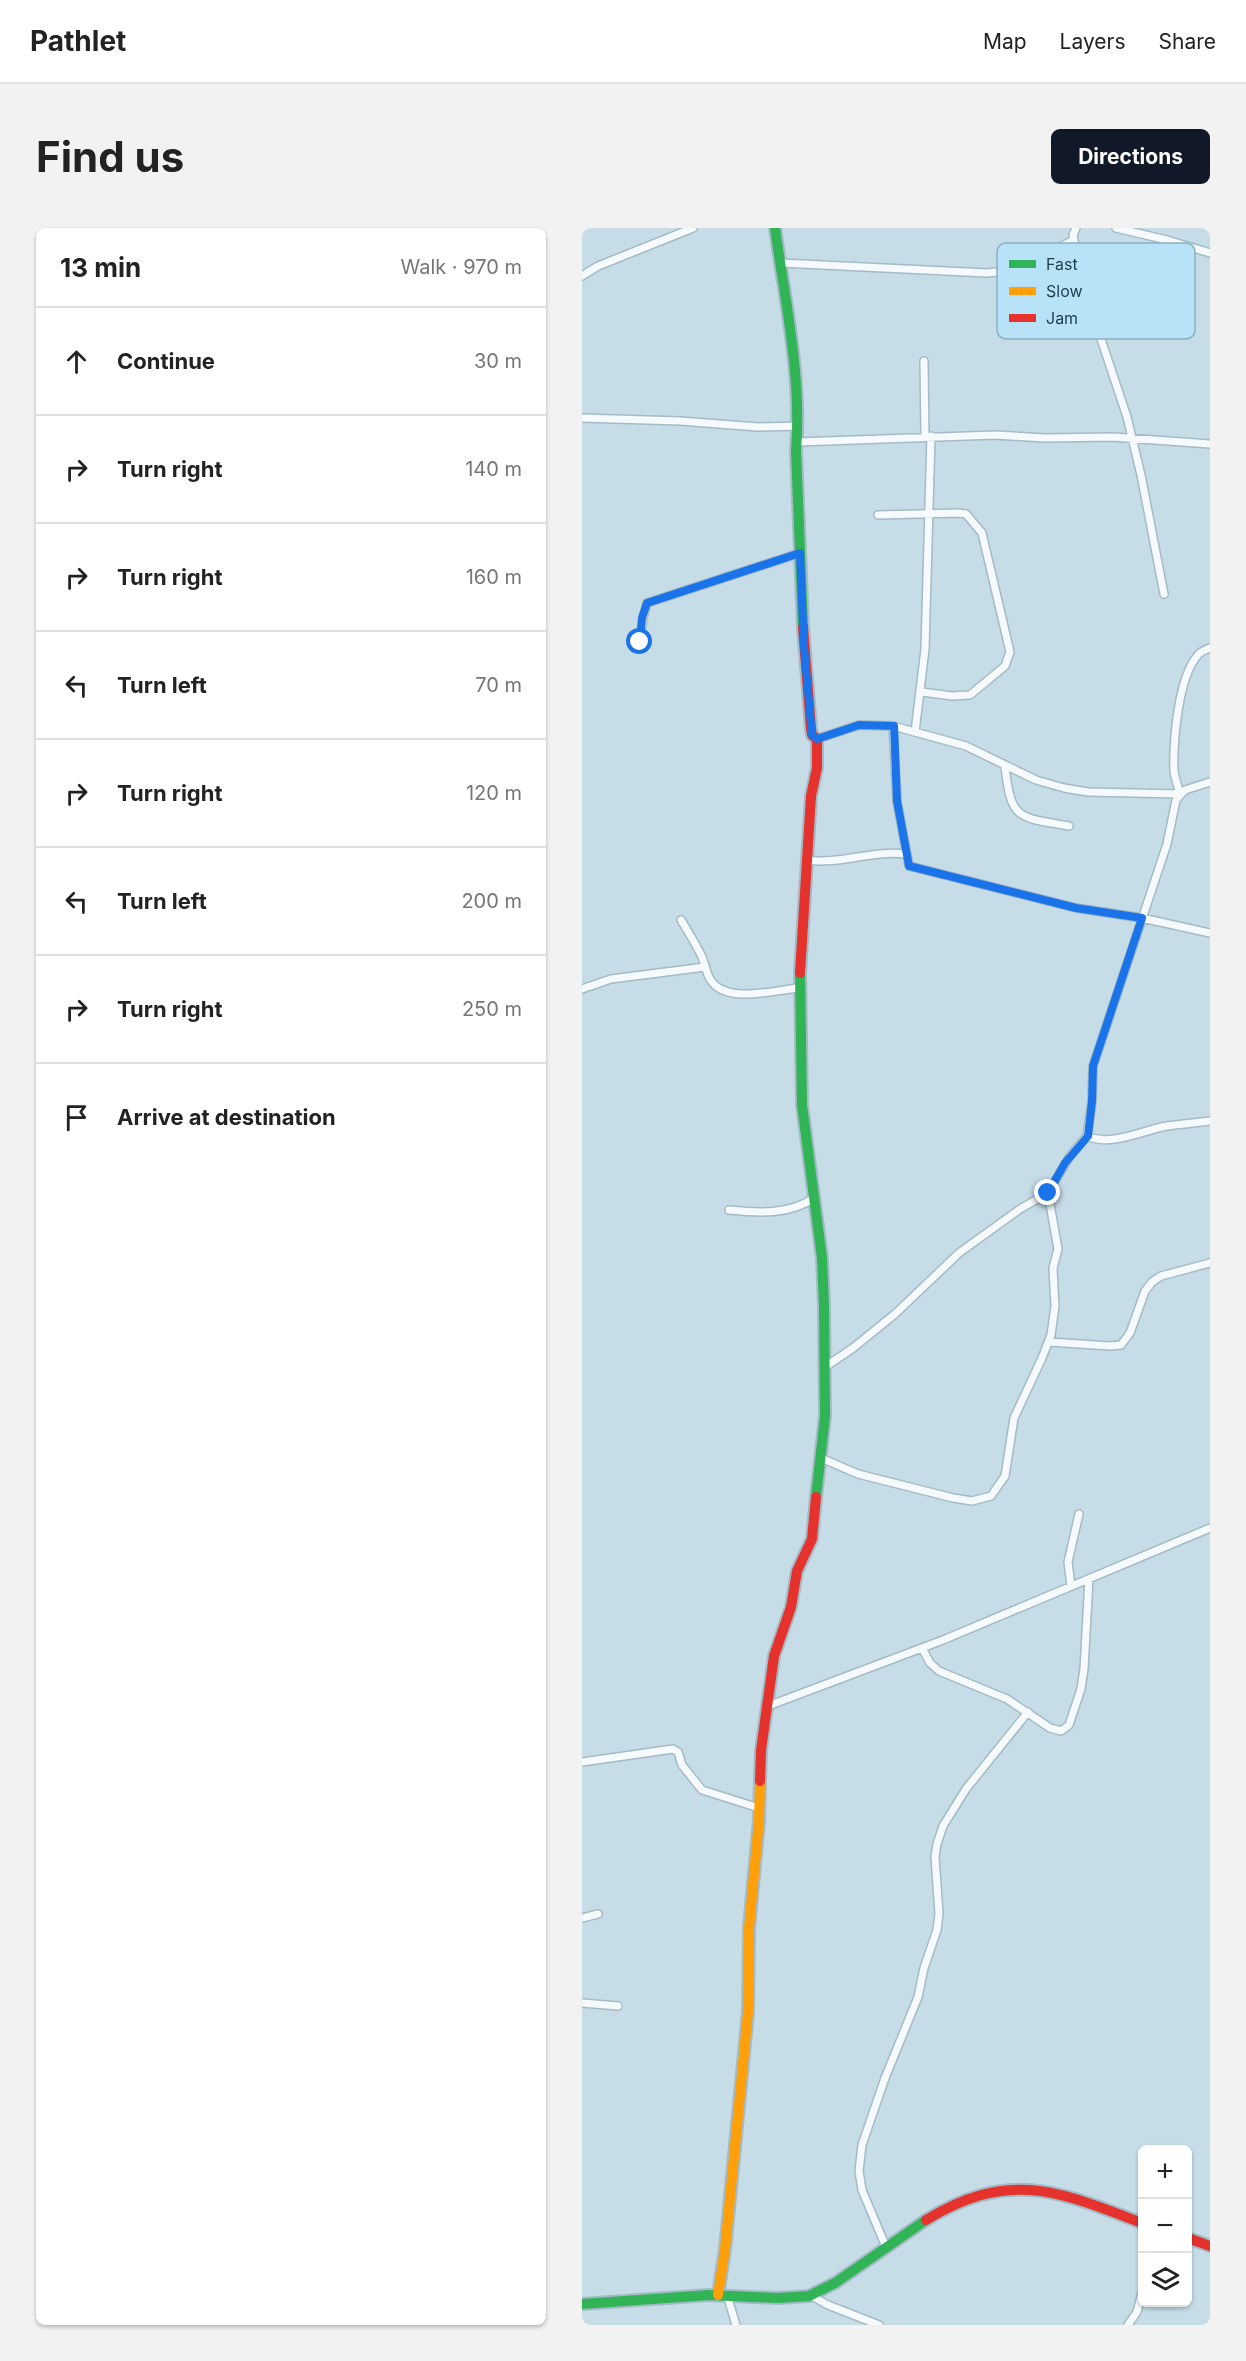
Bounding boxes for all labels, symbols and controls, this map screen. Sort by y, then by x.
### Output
text: Pathlet [30,24,126,58]
text: Map [983,29,1027,54]
text: Layers [1060,29,1126,54]
text: Share [1159,29,1216,54]
button: Directions [1051,129,1210,184]
text: Find us [36,131,184,182]
legend [997,243,1195,339]
text: 13 min [60,252,141,283]
text: Fast [1046,254,1078,274]
text: Walk · 970 m [400,255,522,279]
text: Slow [1046,281,1083,301]
text: Jam [1046,308,1078,328]
icon: ahead [60,345,93,378]
text: Continue [117,348,215,374]
text: 30 m [474,349,522,373]
icon: right [60,453,93,486]
text: Turn right [117,456,223,482]
text: 140 m [465,457,522,481]
icon: right [60,561,93,594]
text: Turn right [117,564,223,590]
text: 160 m [466,565,522,589]
route start [626,628,652,654]
icon: left [60,669,93,702]
text: Turn left [117,672,207,698]
text: 70 m [475,673,522,697]
icon: right [60,777,93,810]
text: Turn right [117,780,223,806]
text: 120 m [466,781,522,805]
icon: left [60,885,93,918]
text: Turn left [117,888,207,914]
text: 200 m [461,889,522,913]
icon: right [60,993,93,1026]
text: Turn right [117,996,223,1022]
text: 250 m [462,997,522,1021]
icon: arrive [60,1101,93,1134]
text: Arrive at destination [117,1104,336,1130]
route end [1034,1179,1060,1205]
map controls [1138,2145,1192,2307]
button: + [1138,2145,1192,2199]
button: − [1138,2199,1192,2253]
button: layers [1138,2253,1192,2307]

